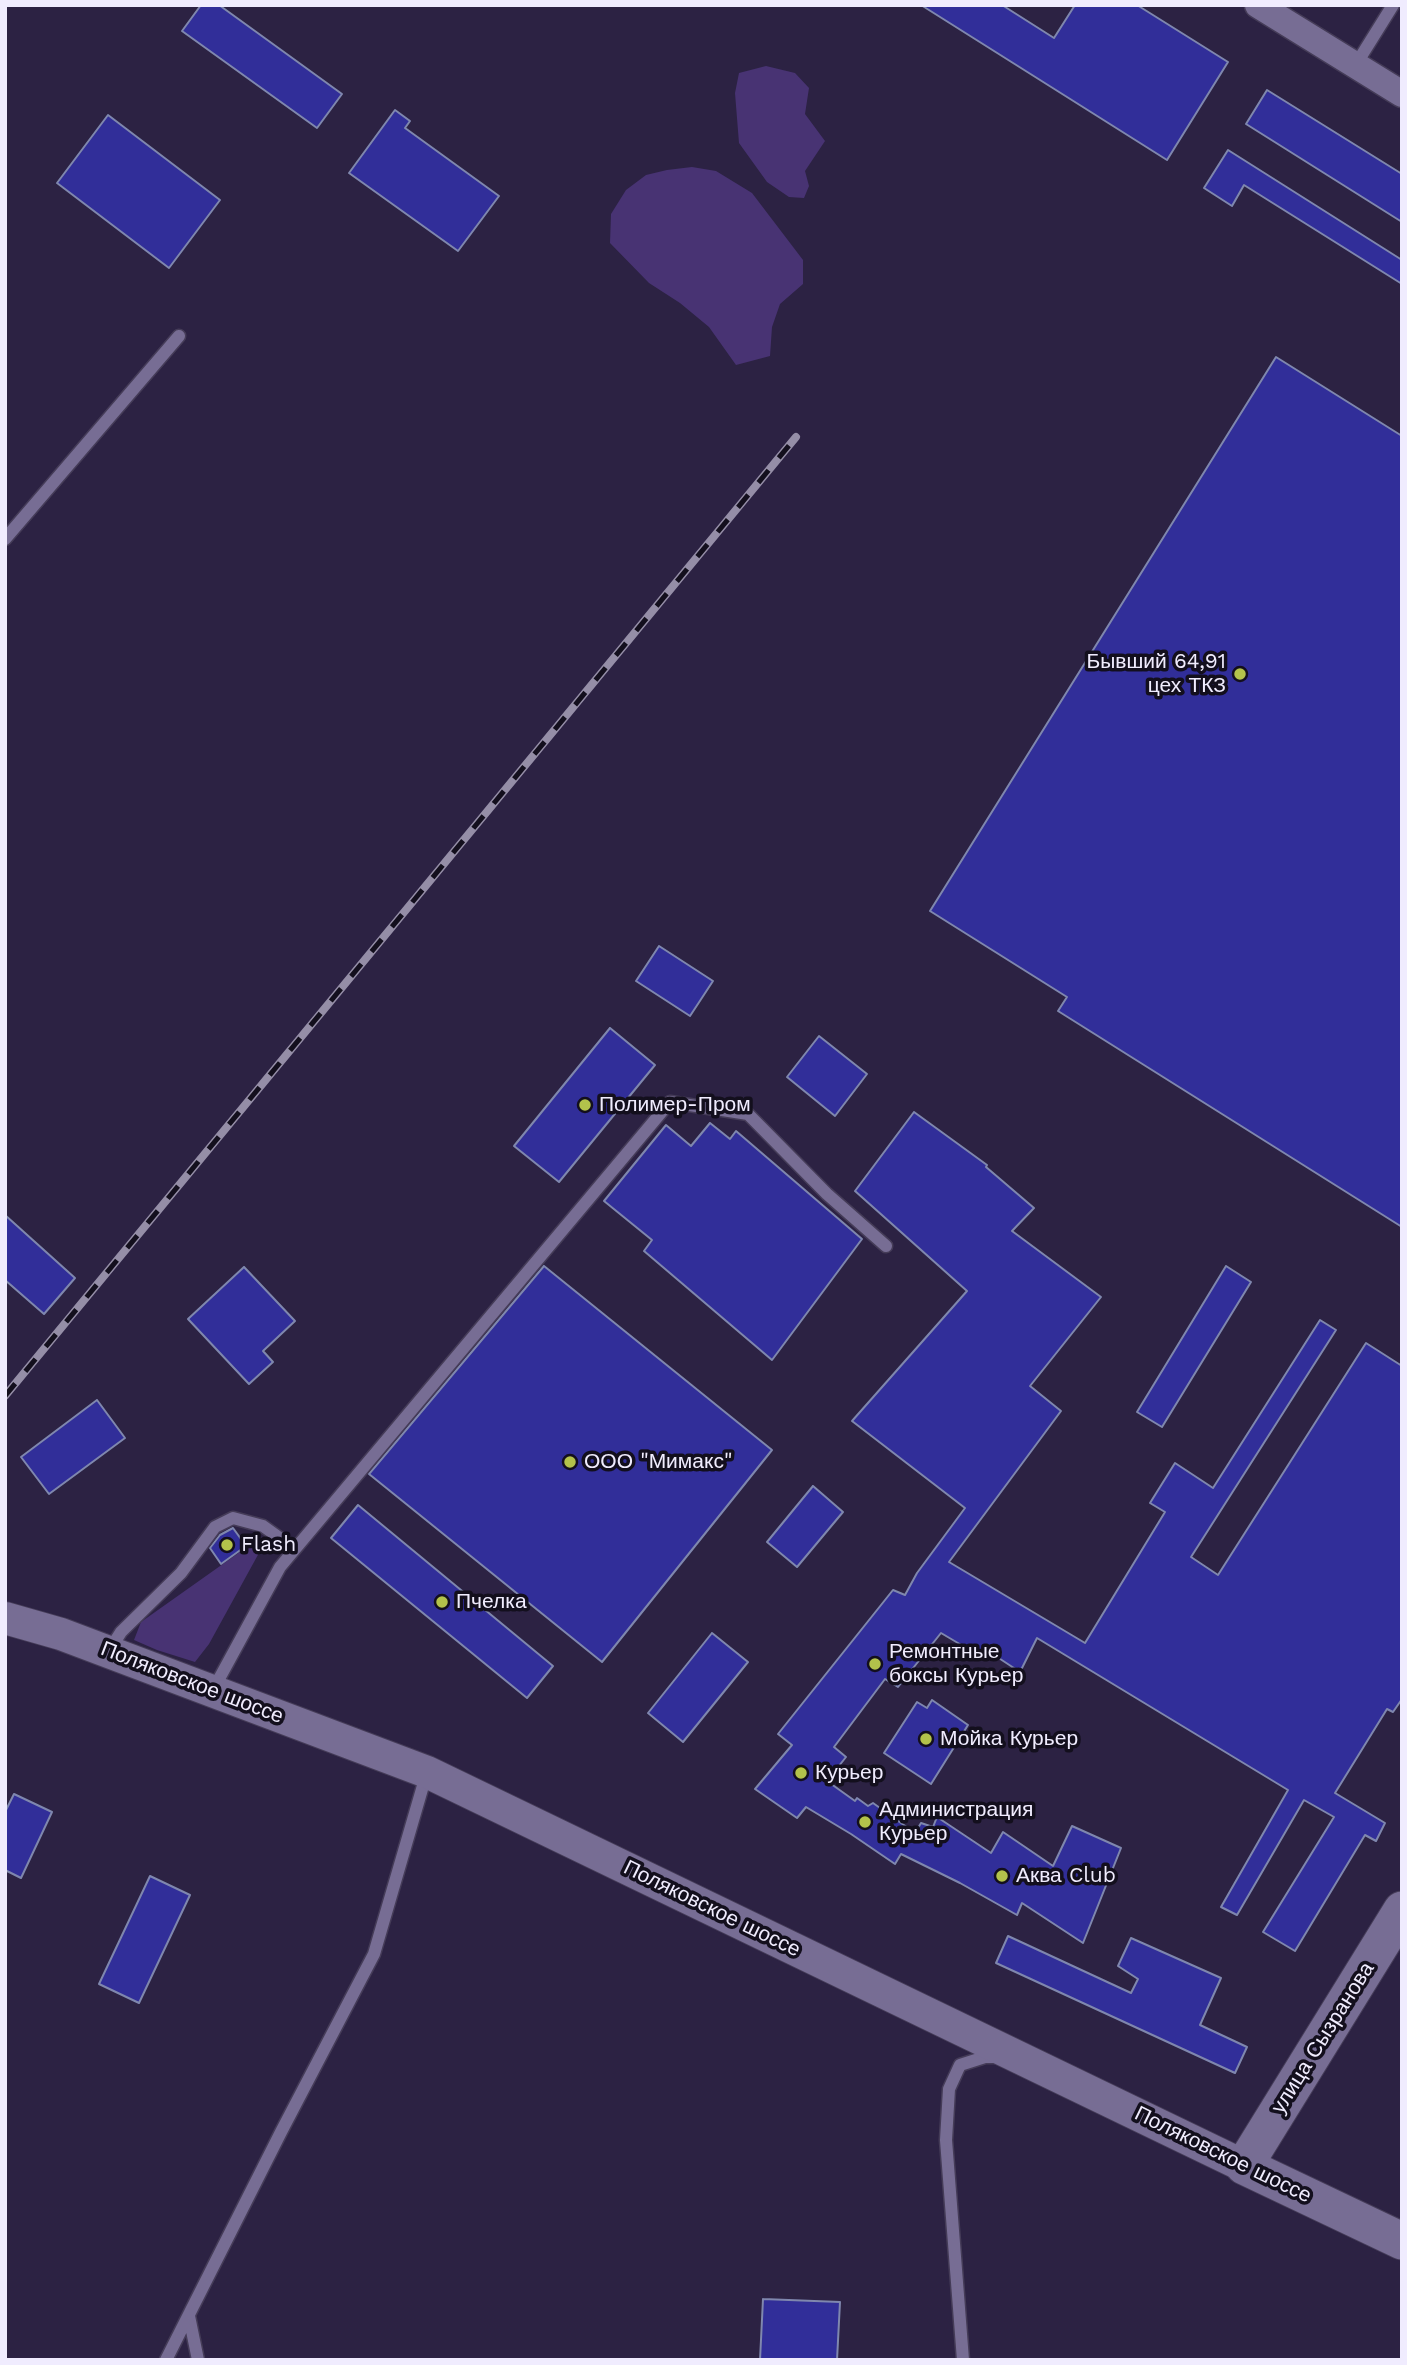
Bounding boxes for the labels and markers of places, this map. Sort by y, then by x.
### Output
place label: Бывший 64,91 цех ТКЗ [1086,649,1226,699]
marker: Бывший 64,91 цех ТКЗ [1232,666,1248,682]
place label: Полимер-Пром [599,1092,751,1118]
marker: Полимер-Пром [577,1097,593,1113]
place label: ООО "Мимакс" [584,1449,732,1475]
marker: ООО "Мимакс" [562,1454,578,1470]
place label: Flash [241,1532,296,1558]
marker: Flash [219,1537,235,1553]
place label: Пчелка [456,1589,527,1615]
marker: Пчелка [434,1594,450,1610]
place label: Ремонтные боксы Курьер [889,1639,1023,1689]
marker: Ремонтные боксы Курьер [867,1656,883,1672]
place label: Мойка Курьер [940,1726,1078,1752]
marker: Мойка Курьер [918,1731,934,1747]
place label: Курьер [815,1760,883,1786]
marker: Курьер [793,1765,809,1781]
place label: Администрация Курьер [879,1797,1033,1847]
marker: Администрация Курьер [857,1814,873,1830]
place label: Аква Club [1016,1863,1116,1889]
marker: Аква Club [994,1868,1010,1884]

